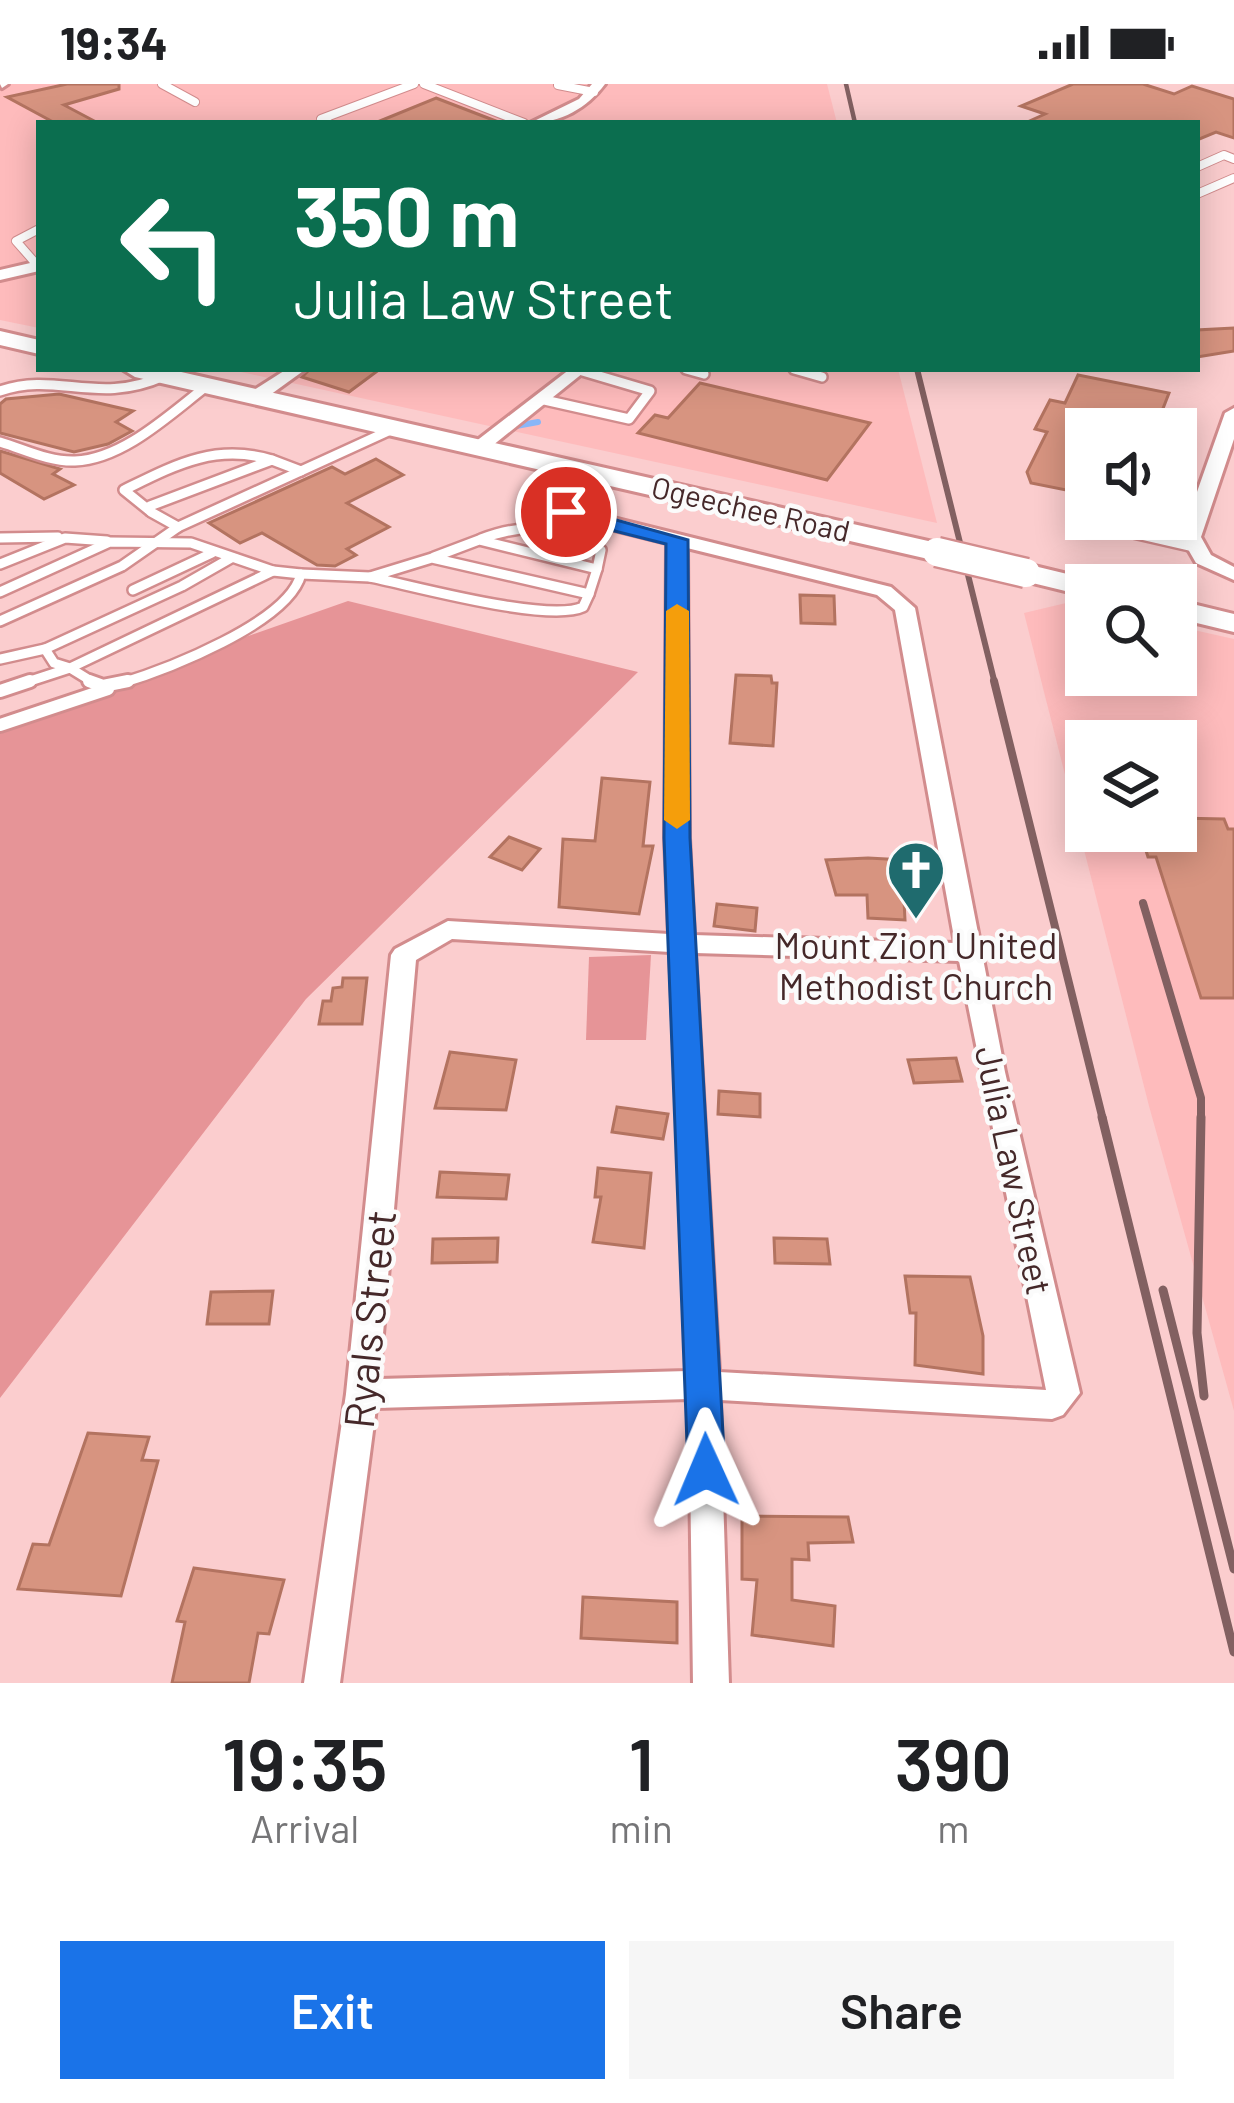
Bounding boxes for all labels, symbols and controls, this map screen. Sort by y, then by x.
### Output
text: 19:34 [60,15,168,69]
text: 350 m [294,163,519,264]
icon: left [96,168,252,324]
text: Julia Law Street [294,265,674,330]
map controls [1065,408,1197,852]
button: sound [1065,408,1197,540]
pin [515,461,617,563]
street label: Ogeechee Road [648,468,854,548]
icon: arrive [533,479,599,545]
button: search [1065,564,1197,696]
button: layers [1065,720,1197,852]
church icon: Mount Zion United Methodist Church [885,839,947,921]
place label: Mount Zion United Methodist Church [775,923,1057,1007]
street label: Julia Law Street [968,1042,1062,1298]
street label: Ryals Street [332,1207,405,1431]
position arrow [643,1407,769,1533]
text: 19:35 [222,1719,387,1805]
text: 1 [628,1719,654,1805]
text: 390 [895,1719,1012,1805]
text: Arrival [250,1804,359,1851]
text: min [610,1804,673,1851]
text: m [937,1804,970,1851]
button: Exit [60,1941,605,2079]
button: Share [629,1941,1174,2079]

